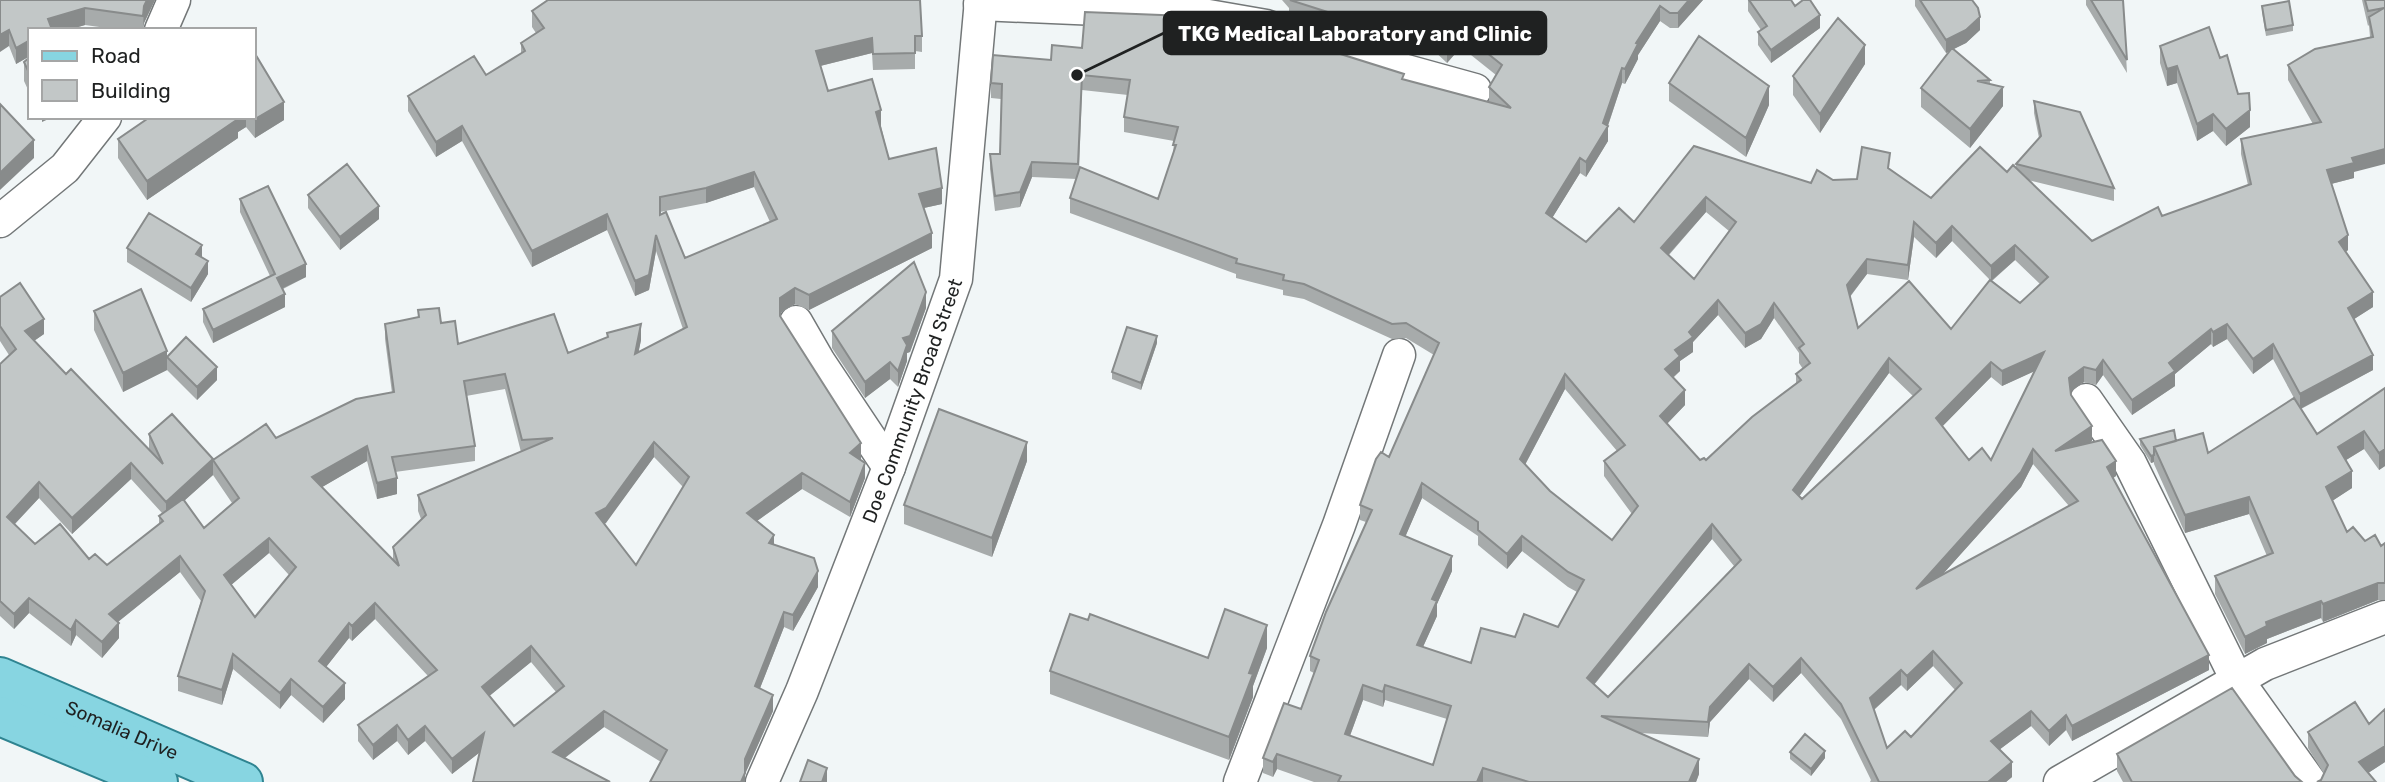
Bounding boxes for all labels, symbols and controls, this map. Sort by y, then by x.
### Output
callout: TKG Medical Laboratory and Clinic [1164,12,1546,54]
text: TKG Medical Laboratory and Clinic [1178,21,1532,46]
legend [28,28,256,119]
text: Road [91,43,141,68]
text: Building [91,78,171,103]
street label: Doe Community Broad Street [857,275,967,526]
street label: Somalia Drive [62,696,182,765]

